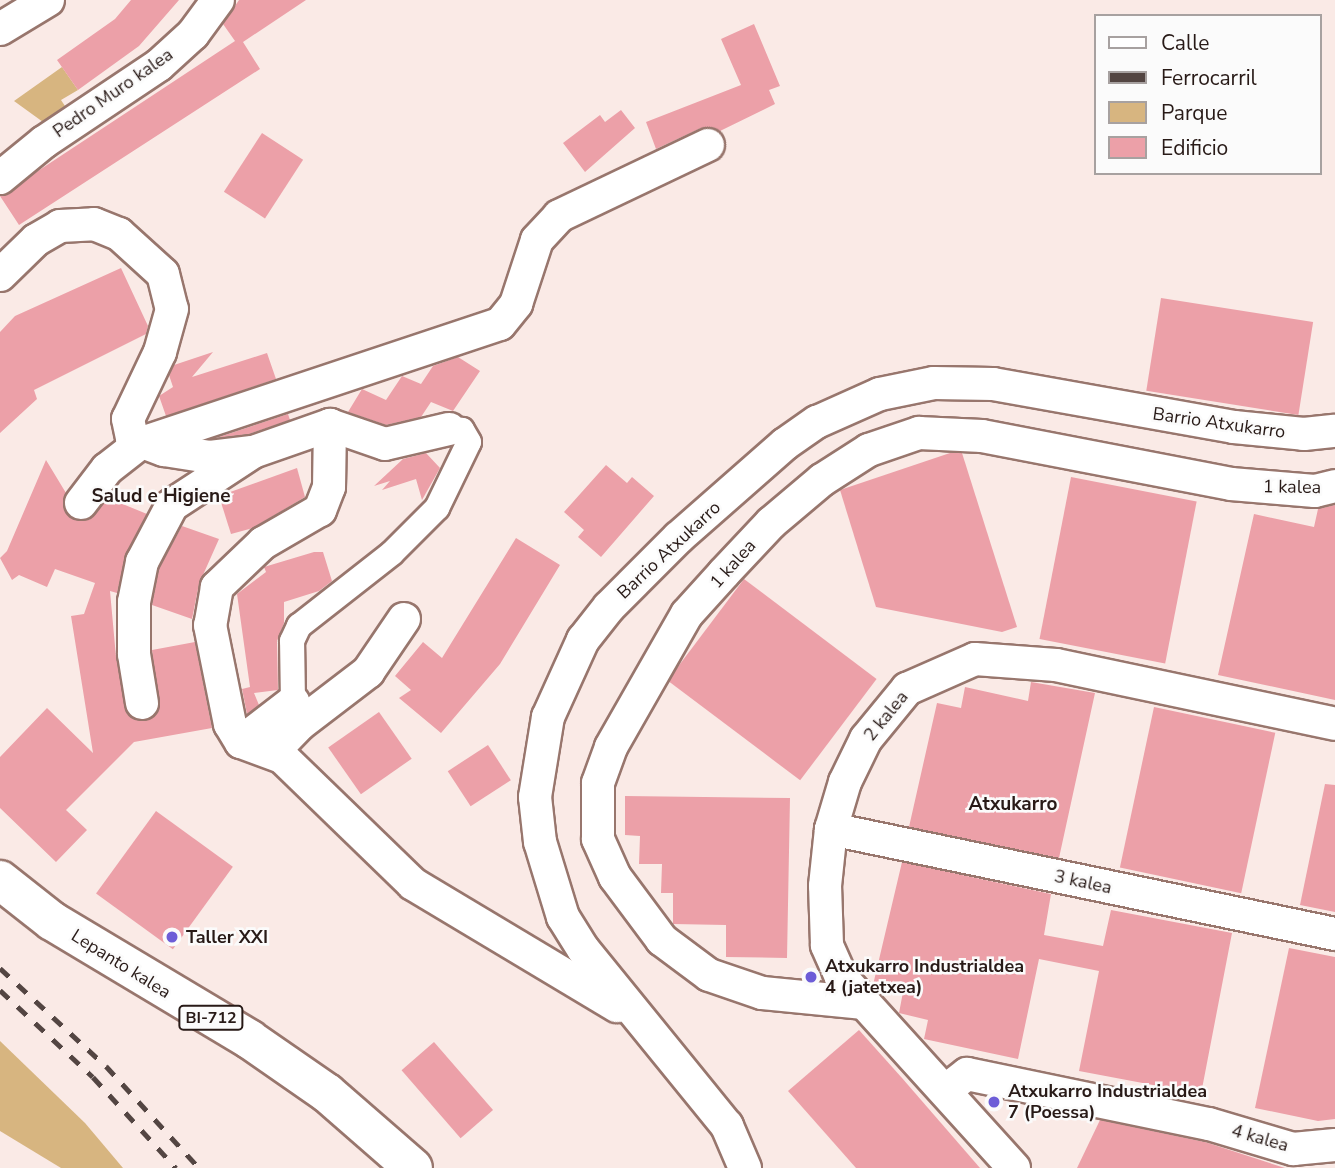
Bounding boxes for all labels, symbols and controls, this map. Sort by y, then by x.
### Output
legend [1094,14,1321,175]
text: Calle [1161,29,1209,57]
street label: Pedro Muro kalea [49,44,177,142]
text: Ferrocarril [1161,64,1257,92]
text: Parque [1161,99,1228,127]
text: Edificio [1161,134,1228,162]
street label: Barrio Atxukarro [1151,403,1287,443]
street label: 1 kalea [1263,476,1321,498]
district label: Salud e Higiene [92,486,230,508]
street label: Barrio Atxukarro [613,497,725,603]
street label: 1 kalea [705,535,761,593]
street label: 2 kalea [859,687,913,745]
district label: Atxukarro [969,794,1057,816]
street label: 3 kalea [1052,865,1114,899]
street label: Lepanto kalea [67,925,175,1003]
place label: Taller XXI [186,926,268,948]
marker: Taller XXI [164,929,180,945]
place label: Atxukarro Industrialdea 4 (jatetxea) [825,956,1024,998]
marker: Atxukarro Industrialdea 4 (jatetxea) [803,969,819,985]
road number: BI-712 [178,1006,244,1030]
place label: Atxukarro Industrialdea 7 (Poessa) [1008,1081,1207,1124]
marker: Atxukarro Industrialdea 7 (Poessa) [986,1094,1002,1110]
street label: 4 kalea [1229,1120,1291,1156]

